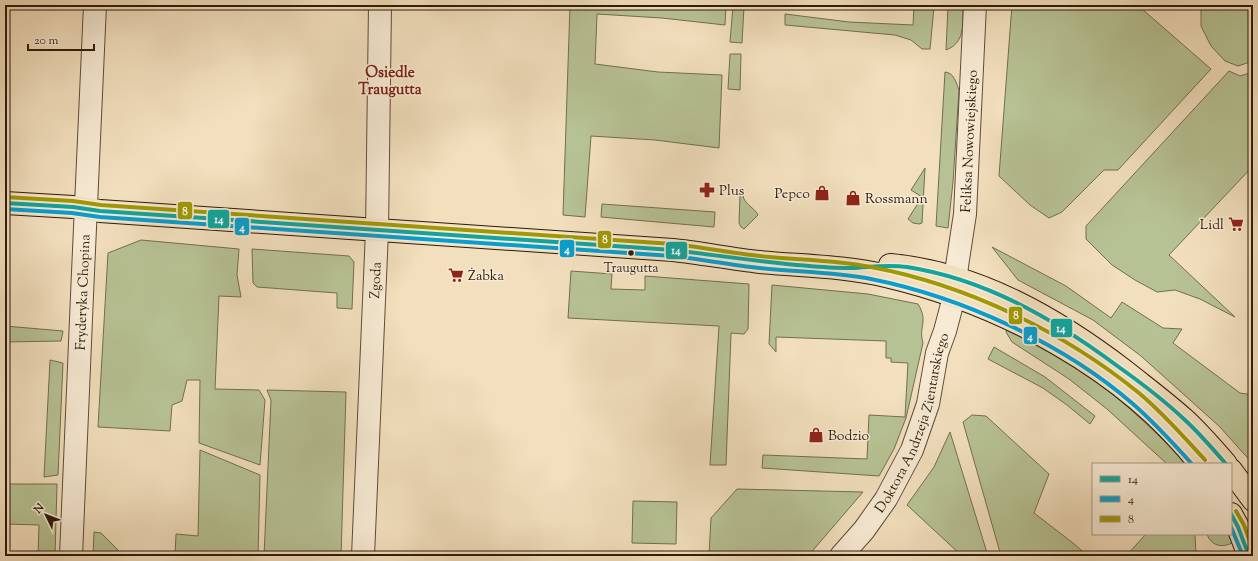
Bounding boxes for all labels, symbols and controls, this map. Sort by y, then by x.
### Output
scale bar [28,26,94,52]
text: 20 m [34,32,59,50]
district label: Osiedle Traugutta [358,63,422,101]
street label: Feliksa Nowowiejskiego [957,69,984,213]
pharmacy icon: Plus [698,181,716,199]
place label: Plus [719,182,744,202]
shop icon: Pepco [813,184,831,202]
place label: Pepco [775,185,810,205]
shop icon: Rossmann [844,189,862,207]
place label: Rossmann [865,190,928,210]
line badge: 8 [177,201,193,220]
text: 8 [182,204,188,220]
line badge: 14 [207,209,230,229]
text: 14 [213,212,224,228]
supermarket icon: Lidl [1227,215,1245,233]
place label: Lidl [1200,216,1224,236]
line badge: 4 [234,217,250,236]
text: 4 [238,220,245,236]
line badge: 8 [597,230,612,249]
text: 8 [602,232,608,248]
street label: Fryderyka Chopina [72,233,97,351]
line badge: 4 [559,239,575,258]
line badge: 14 [665,241,688,260]
text: 4 [563,242,570,258]
text: 14 [670,243,681,259]
marker: Traugutta [626,248,636,258]
place label: Traugutta [604,260,658,278]
street label: Zgoda [366,261,388,299]
supermarket icon: Żabka [447,266,465,284]
place label: Żabka [468,267,504,287]
line badge: 8 [1008,306,1023,325]
text: 8 [1013,308,1019,324]
line badge: 14 [1050,318,1073,338]
text: 14 [1055,321,1066,337]
line badge: 4 [1023,326,1038,345]
text: 4 [1026,329,1033,345]
street label: Doktora Andrzeja Zientarskiego [871,330,956,518]
shop icon: Bodzio [807,426,825,444]
place label: Bodzio [828,427,870,447]
legend [1092,463,1232,535]
text: 14 [1128,471,1138,489]
text: 4 [1128,491,1134,509]
north arrow [26,495,66,535]
text: N [30,500,48,518]
text: 8 [1128,511,1134,529]

